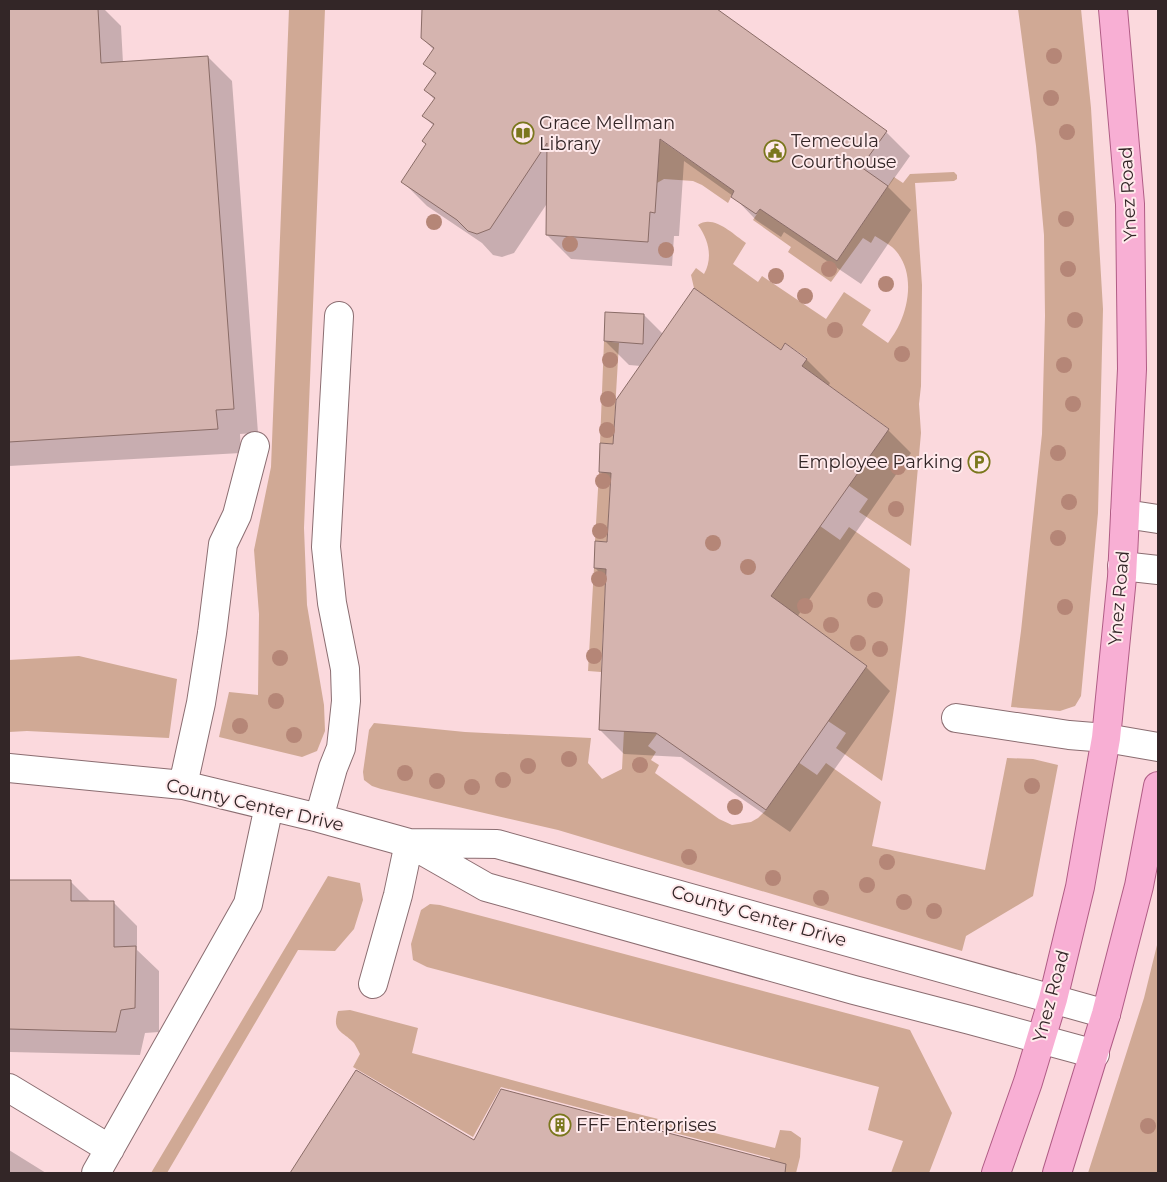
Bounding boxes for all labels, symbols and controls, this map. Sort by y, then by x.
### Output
place label: Grace Mellman Library [539,112,675,155]
library icon: Grace Mellman Library [511,121,535,145]
place label: Temecula Courthouse [791,130,897,173]
public building icon: Temecula Courthouse [763,139,787,163]
street label: Ynez Road [1115,146,1141,242]
parking icon: Employee Parking [967,450,991,474]
place label: Employee Parking [797,451,963,473]
street label: Ynez Road [1104,550,1134,646]
street label: County Center Drive [164,774,346,836]
street label: County Center Drive [669,880,849,952]
street label: Ynez Road [1028,947,1074,1045]
building icon: FFF Enterprises [548,1113,572,1137]
place label: FFF Enterprises [576,1114,717,1136]

